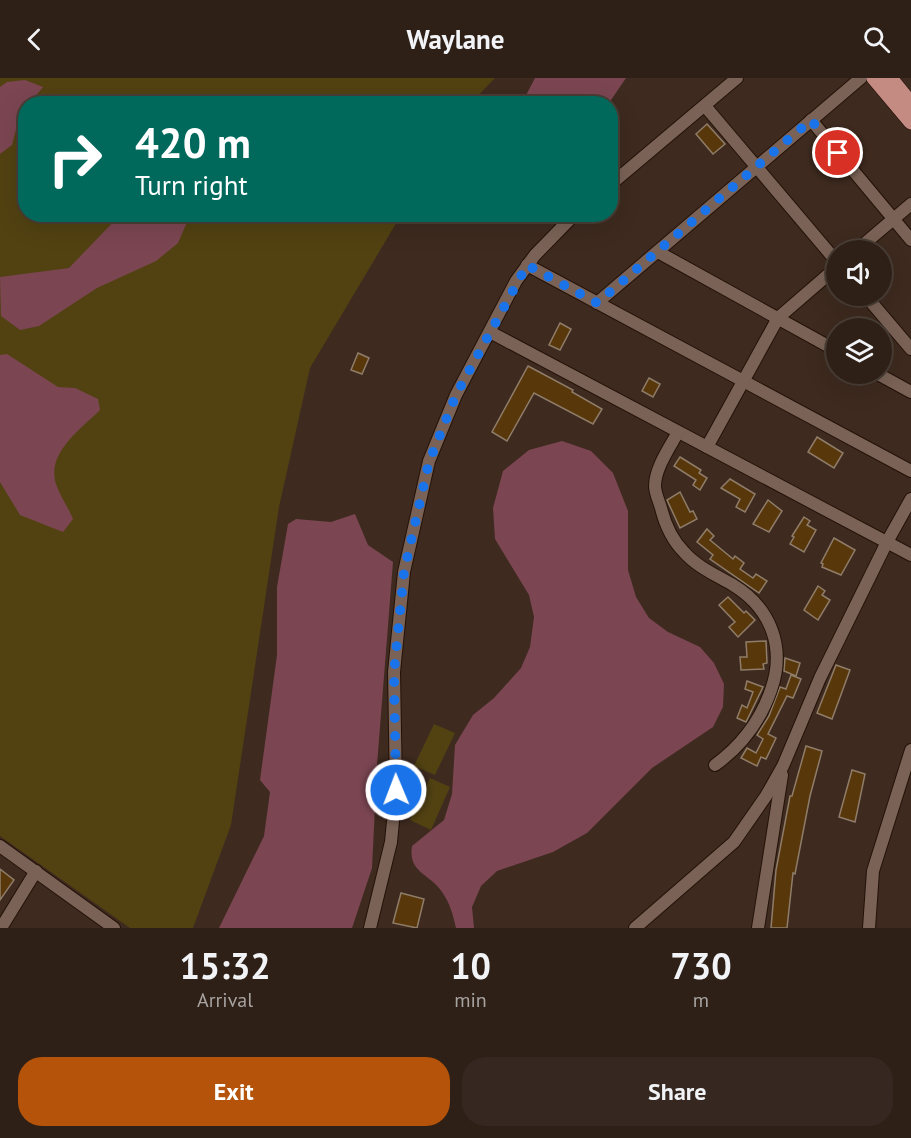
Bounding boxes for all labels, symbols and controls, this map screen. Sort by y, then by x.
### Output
text: Waylane [406,22,505,56]
icon: back [18,23,51,56]
icon: search [860,23,893,56]
text: 420 m [135,115,251,170]
icon: right [36,120,114,198]
pin [812,127,863,178]
icon: arrive [821,136,854,169]
text: Turn right [135,168,248,202]
map controls [826,240,892,384]
button: sound [826,240,892,306]
button: layers [826,318,892,384]
position arrow [364,758,428,822]
text: 15:32 [179,942,271,989]
text: 10 [450,942,491,989]
text: 730 [670,942,732,989]
text: Arrival [197,987,253,1013]
text: min [454,987,487,1013]
text: m [693,987,709,1013]
button: Exit [18,1057,450,1126]
button: Share [462,1057,893,1126]

